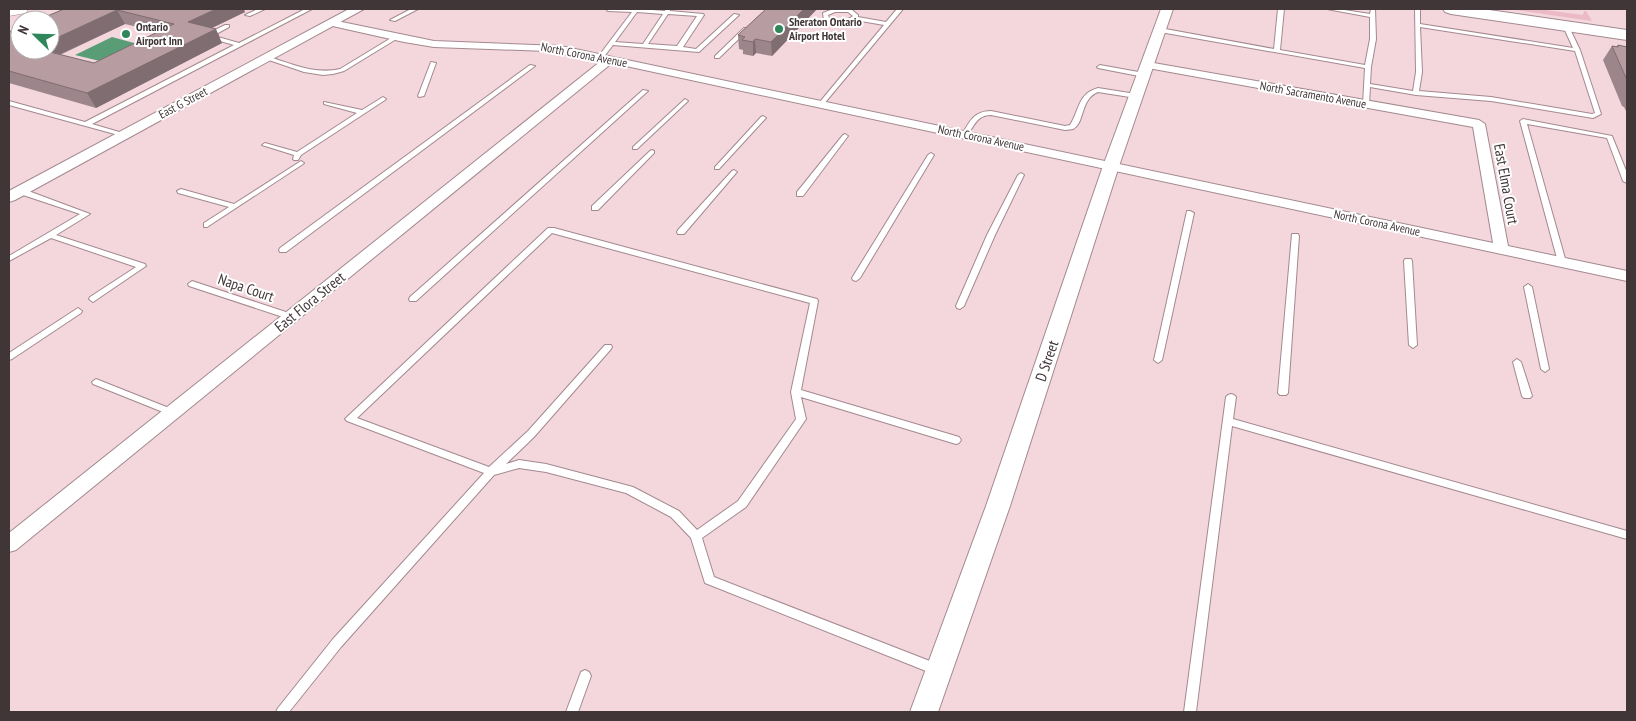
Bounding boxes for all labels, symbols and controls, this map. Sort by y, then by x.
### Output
north arrow [10,10,60,60]
place label: Sheraton Ontario Airport Hotel [788,14,862,43]
place label: Ontario Airport Inn [135,19,182,48]
text: N [13,23,33,37]
marker: Sheraton Ontario Airport Hotel [773,23,785,35]
marker: Ontario Airport Inn [120,28,132,40]
street label: North Corona Avenue [540,39,629,70]
street label: North Sacramento Avenue [1259,78,1367,111]
street label: East G Street [156,83,210,122]
street label: North Corona Avenue [937,121,1026,154]
street label: East Elma Court [1490,142,1523,226]
street label: North Corona Avenue [1333,206,1422,239]
street label: East Flora Street [271,267,349,336]
street label: Napa Court [216,269,277,306]
street label: D Street [1031,338,1062,384]

